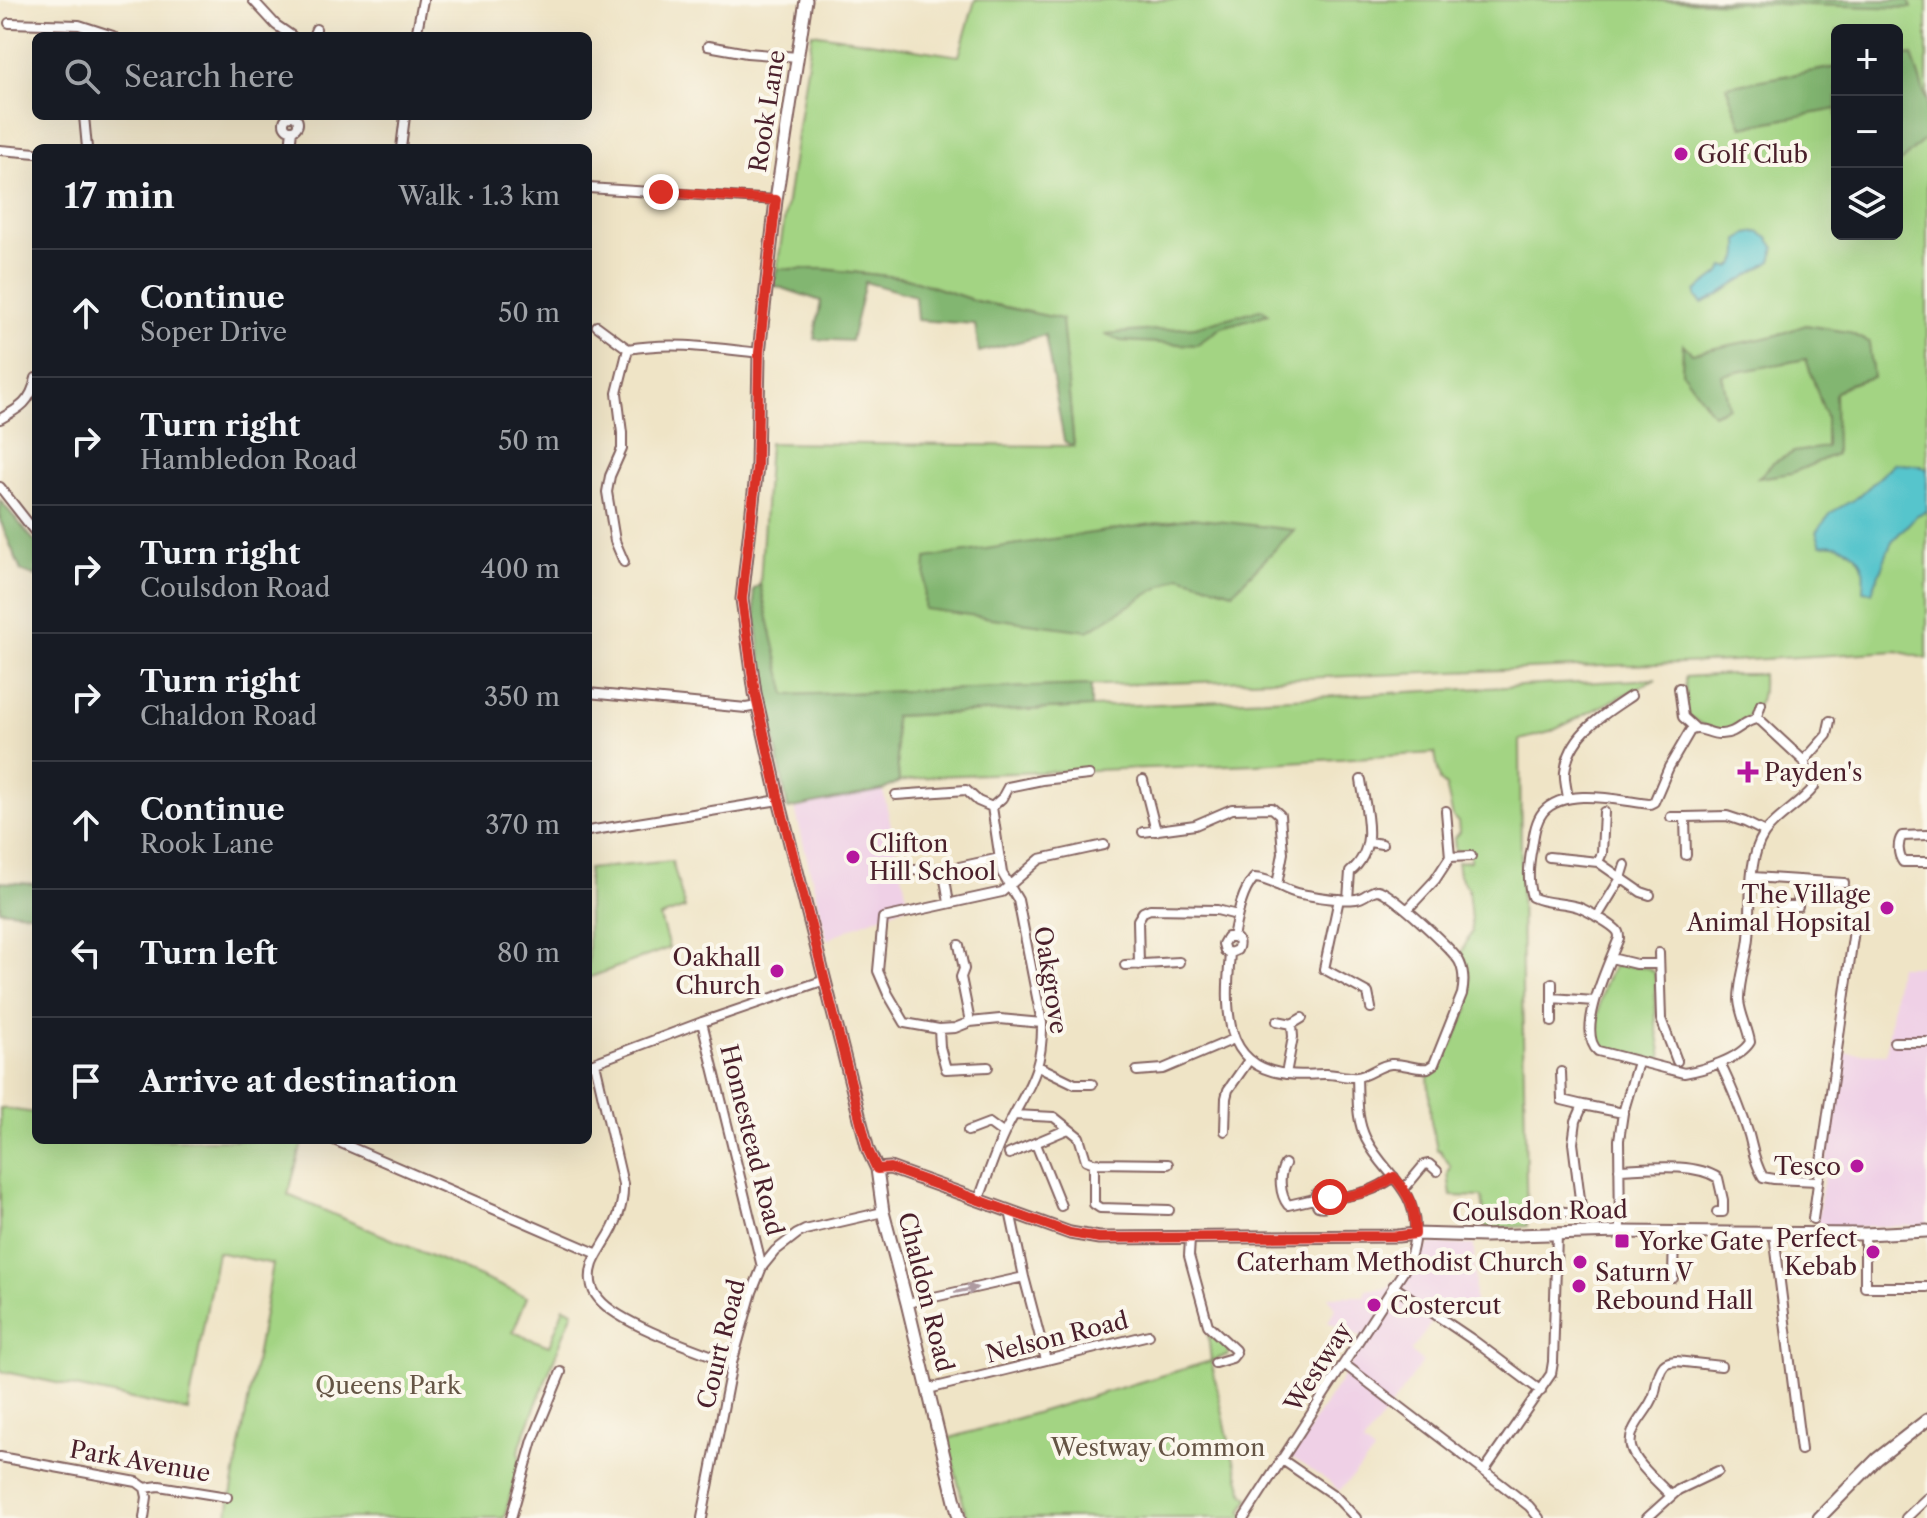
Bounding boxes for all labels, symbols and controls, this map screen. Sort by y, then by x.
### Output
map controls [1831,24,1903,240]
button: + [1831,24,1903,96]
search box [32,32,592,120]
street label: Rook Lane [743,48,791,174]
icon: search [60,54,104,98]
text: Search here [124,58,294,95]
button: − [1831,96,1903,168]
place label: Golf Club [1697,140,1808,169]
marker: Golf Club [1672,145,1690,163]
button: layers [1831,168,1903,240]
route end [643,174,679,210]
text: 17 min [64,175,175,217]
text: Walk · 1.3 km [399,180,560,212]
text: Continue [140,279,285,316]
icon: ahead [64,291,108,335]
text: 50 m [498,297,560,329]
text: Soper Drive [140,316,287,348]
text: Turn right [140,407,300,444]
icon: right [64,419,108,463]
text: 50 m [498,425,560,457]
text: Hambledon Road [140,444,357,476]
text: Turn right [140,535,300,572]
icon: right [64,547,108,591]
text: 400 m [481,553,560,585]
text: Coulsdon Road [140,572,330,604]
text: Turn right [140,663,300,700]
icon: right [64,675,108,719]
text: 350 m [484,681,560,713]
text: Chaldon Road [140,700,317,732]
place label: Payden's [1764,758,1862,787]
marker: Payden's [1739,763,1757,781]
text: Continue [140,791,285,828]
icon: ahead [64,803,108,847]
text: 370 m [485,809,560,841]
text: Rook Lane [140,828,274,860]
place label: Clifton Hill School [869,829,996,886]
marker: Clifton Hill School [844,848,862,866]
place label: The Village Animal Hopsital [1686,880,1871,937]
marker: The Village Animal Hopsital [1878,899,1896,917]
street label: Oakgrove [1028,924,1074,1036]
icon: left [64,931,108,975]
text: Turn left [140,935,277,972]
text: 80 m [497,937,560,969]
place label: Oakhall Church [673,943,761,1000]
marker: Oakhall Church [768,962,786,980]
street label: Homestead Road [714,1042,790,1239]
icon: arrive [64,1059,108,1103]
text: Arrive at destination [140,1063,458,1100]
place label: Tesco [1774,1152,1841,1181]
marker: Tesco [1848,1157,1866,1175]
route start [1312,1179,1348,1215]
street label: Coulsdon Road [1452,1195,1628,1227]
street label: Chaldon Road [892,1209,960,1375]
place label: Perfect Kebab [1775,1224,1858,1281]
place label: Yorke Gate [1637,1227,1764,1256]
marker: Yorke Gate [1613,1232,1631,1250]
marker: Perfect Kebab [1864,1243,1882,1261]
place label: Caterham Methodist Church [1236,1248,1564,1277]
marker: Caterham Methodist Church [1571,1253,1589,1271]
place label: Saturn V Rebound Hall [1595,1258,1753,1315]
street label: Court Road [691,1276,751,1412]
marker: Saturn V Rebound Hall [1570,1277,1588,1295]
one-way arrow [953,1283,978,1296]
place label: Costercut [1390,1291,1502,1320]
marker: Costercut [1365,1296,1383,1314]
street label: Nelson Road [983,1305,1132,1369]
street label: Westway [1278,1316,1358,1418]
park label: Queens Park [315,1371,462,1400]
park label: Westway Common [1050,1433,1265,1462]
street label: Park Avenue [67,1434,213,1488]

